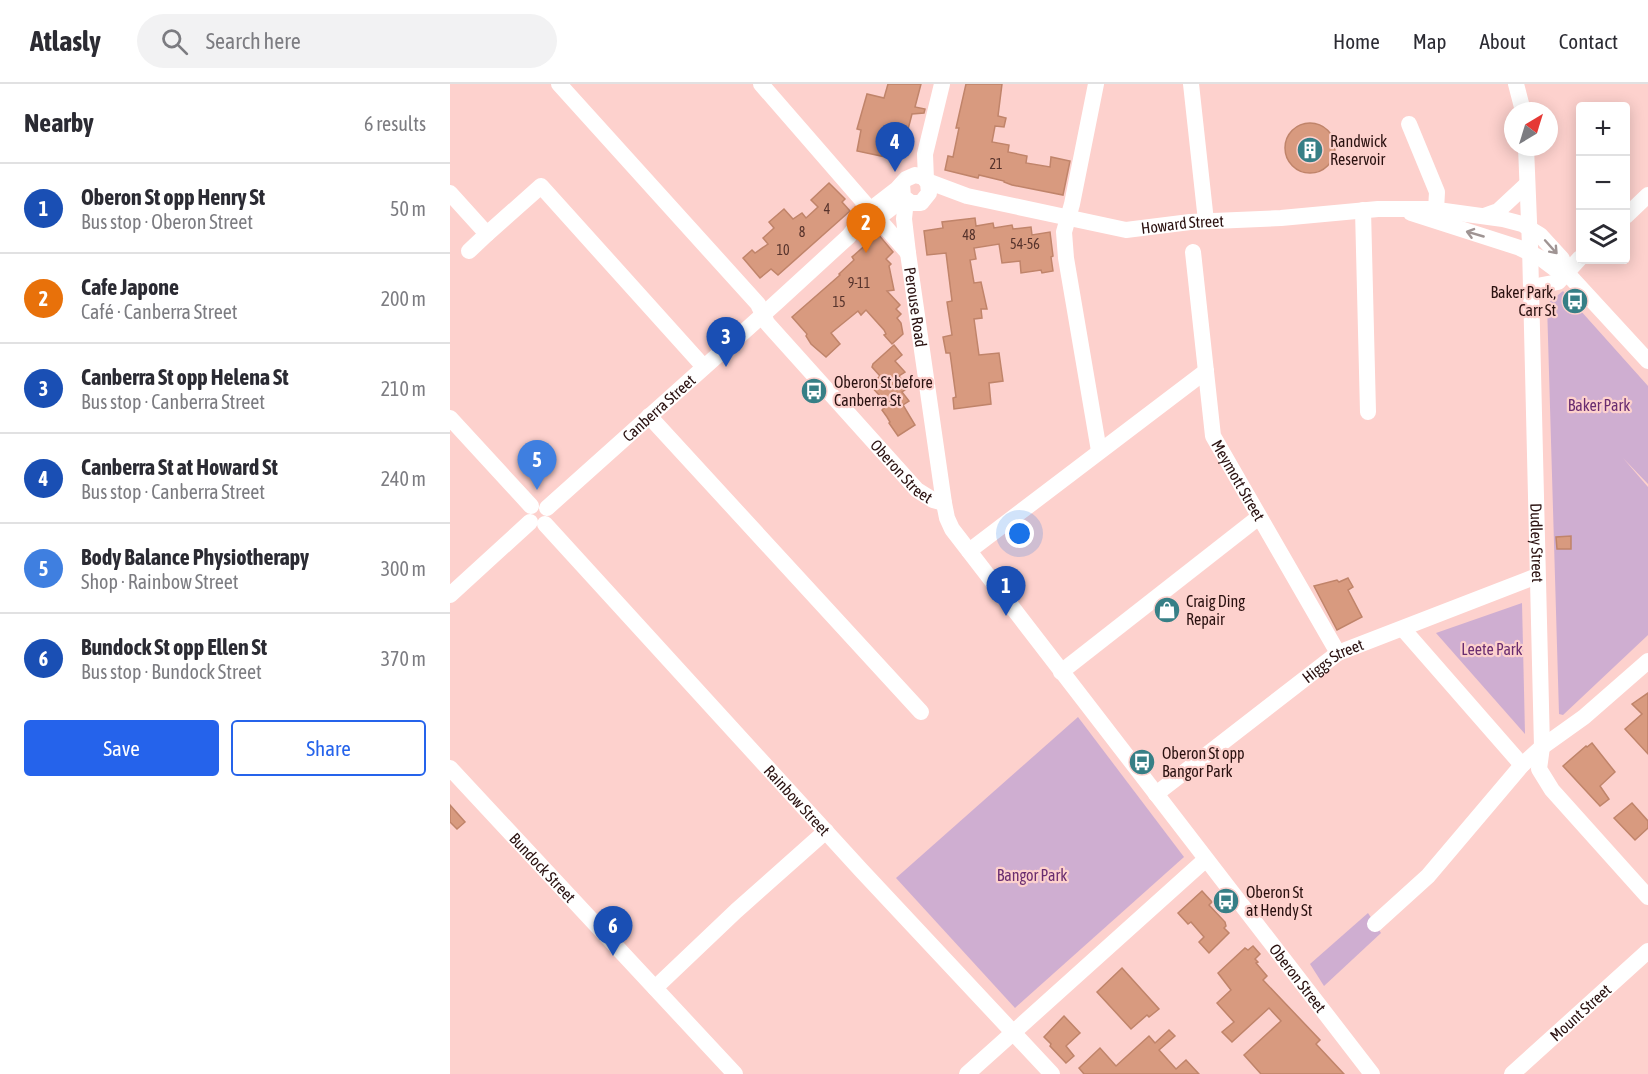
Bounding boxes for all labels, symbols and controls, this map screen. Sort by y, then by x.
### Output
search box [137,14,557,68]
text: Atlasly [30,25,101,57]
icon: search [158,25,191,58]
text: Search here [206,28,301,54]
text: Home [1333,29,1380,53]
text: Map [1413,29,1447,53]
text: About [1480,29,1526,53]
text: Contact [1559,29,1618,53]
north arrow [1504,102,1558,156]
map controls [1576,102,1630,264]
button: + [1576,102,1630,156]
text: Nearby [24,108,94,138]
text: 6 results [364,112,426,135]
pin: 4 [876,122,914,172]
place label: Randwick Reservoir [1330,132,1387,168]
building icon: Randwick Reservoir [1295,135,1325,165]
house number: 21 [989,156,1003,172]
button: − [1576,156,1630,210]
text: Oberon St opp Henry St [81,184,265,210]
text: 1 [39,197,48,220]
text: 50 m [390,197,426,220]
house number: 4 [824,201,831,217]
pin: 2 [846,204,886,253]
text: Bus stop · Oberon Street [81,210,253,233]
button: layers [1576,210,1630,264]
street label: Howard Street [1140,212,1225,237]
house number: 8 [799,224,806,240]
house number: 48 [962,227,976,243]
one-way arrow [1466,228,1485,239]
house number: 54-56 [1010,236,1040,252]
one-way arrow [1544,239,1558,254]
house number: 10 [776,242,790,258]
street label: Perouse Road [901,266,930,348]
text: Cafe Japone [81,274,179,300]
house number: 9-11 [848,275,870,291]
place label: Baker Park, Carr St [1491,283,1556,319]
bus stop icon: Baker Park, Carr St [1560,286,1590,316]
text: 2 [39,287,48,310]
text: 200 m [381,287,426,310]
house number: 15 [832,294,846,310]
text: Café · Canberra Street [81,300,238,323]
pin: 3 [706,318,746,367]
text: Canberra St opp Helena St [81,364,289,390]
street label: Canberra Street [619,371,699,445]
place label: Oberon St before Canberra St [834,373,933,409]
bus stop icon: Oberon St before Canberra St [799,376,829,406]
text: 3 [39,377,48,400]
text: 210 m [381,377,426,400]
text: Bus stop · Canberra Street [81,390,265,413]
park label: Baker Park [1568,396,1630,414]
street label: Oberon Street [867,436,936,507]
street label: Meymott Street [1208,437,1269,524]
pin: 5 [518,440,556,490]
text: Canberra St at Howard St [81,454,278,480]
text: 4 [39,467,48,490]
text: 240 m [381,467,426,490]
text: Bus stop · Canberra Street [81,480,265,503]
street label: Dudley Street [1527,503,1547,583]
your location [1005,519,1034,548]
text: Body Balance Physiotherapy [81,544,309,570]
text: 5 [39,557,48,580]
text: 300 m [381,557,426,580]
pin: 1 [986,566,1026,616]
text: Shop · Rainbow Street [81,570,239,593]
place label: Craig Ding Repair [1186,592,1245,629]
shop icon: Craig Ding Repair [1152,595,1182,625]
text: Bundock St opp Ellen St [81,634,267,660]
street label: Higgs Street [1299,635,1366,686]
park label: Leete Park [1461,640,1523,658]
text: 6 [39,647,48,670]
text: 370 m [381,647,426,670]
text: Bus stop · Bundock Street [81,660,262,683]
button: Save [24,720,219,776]
button: Share [231,720,426,776]
place label: Oberon St opp Bangor Park [1162,744,1245,781]
bus stop icon: Oberon St opp Bangor Park [1127,747,1157,777]
street label: Rainbow Street [761,761,834,839]
street label: Bundock Street [506,829,580,906]
park label: Bangor Park [997,866,1067,885]
place label: Oberon St at Hendy St [1246,883,1313,920]
bus stop icon: Oberon St at Hendy St [1211,886,1241,916]
pin: 6 [594,906,632,956]
street label: Oberon Street [1266,940,1330,1016]
street label: Mount Street [1546,980,1615,1044]

